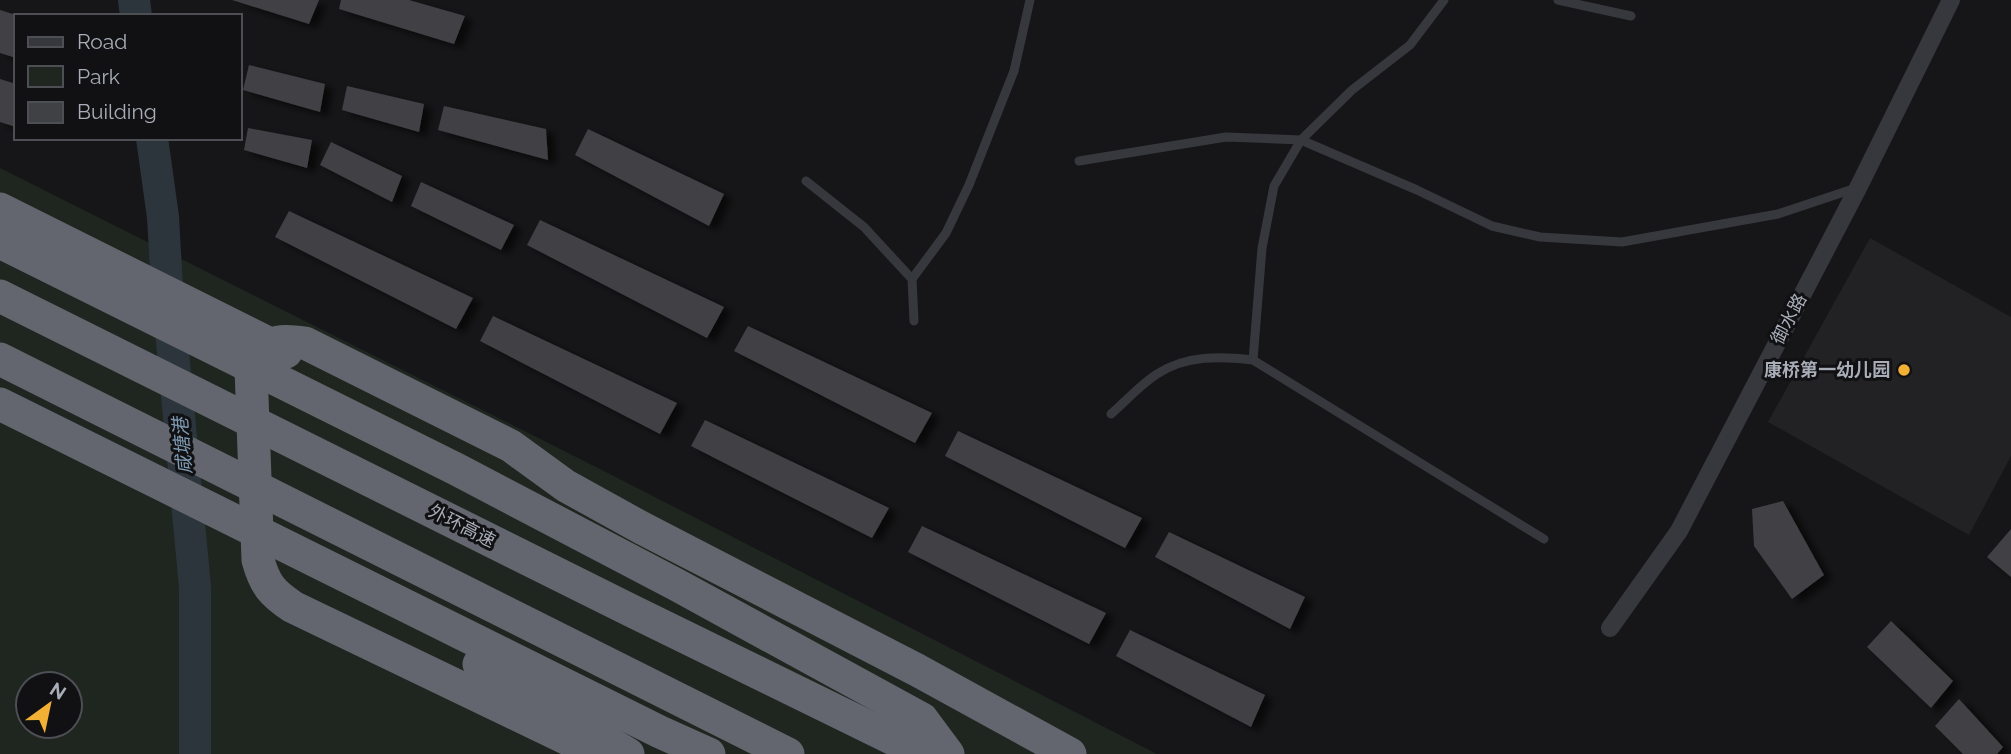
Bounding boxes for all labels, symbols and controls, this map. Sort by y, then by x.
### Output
legend [14,14,242,140]
text: Road [77,29,127,54]
text: Park [77,64,120,89]
text: Building [77,99,157,124]
street label: 御水路 [1767,290,1811,348]
place label: 康桥第一幼儿园 [1764,359,1890,380]
marker: 康桥第一幼儿园 [1896,362,1912,378]
water label: 咸塘港 [168,414,195,475]
street label: 外环高速 [425,500,499,551]
north arrow [14,670,84,740]
text: N [46,678,70,704]

